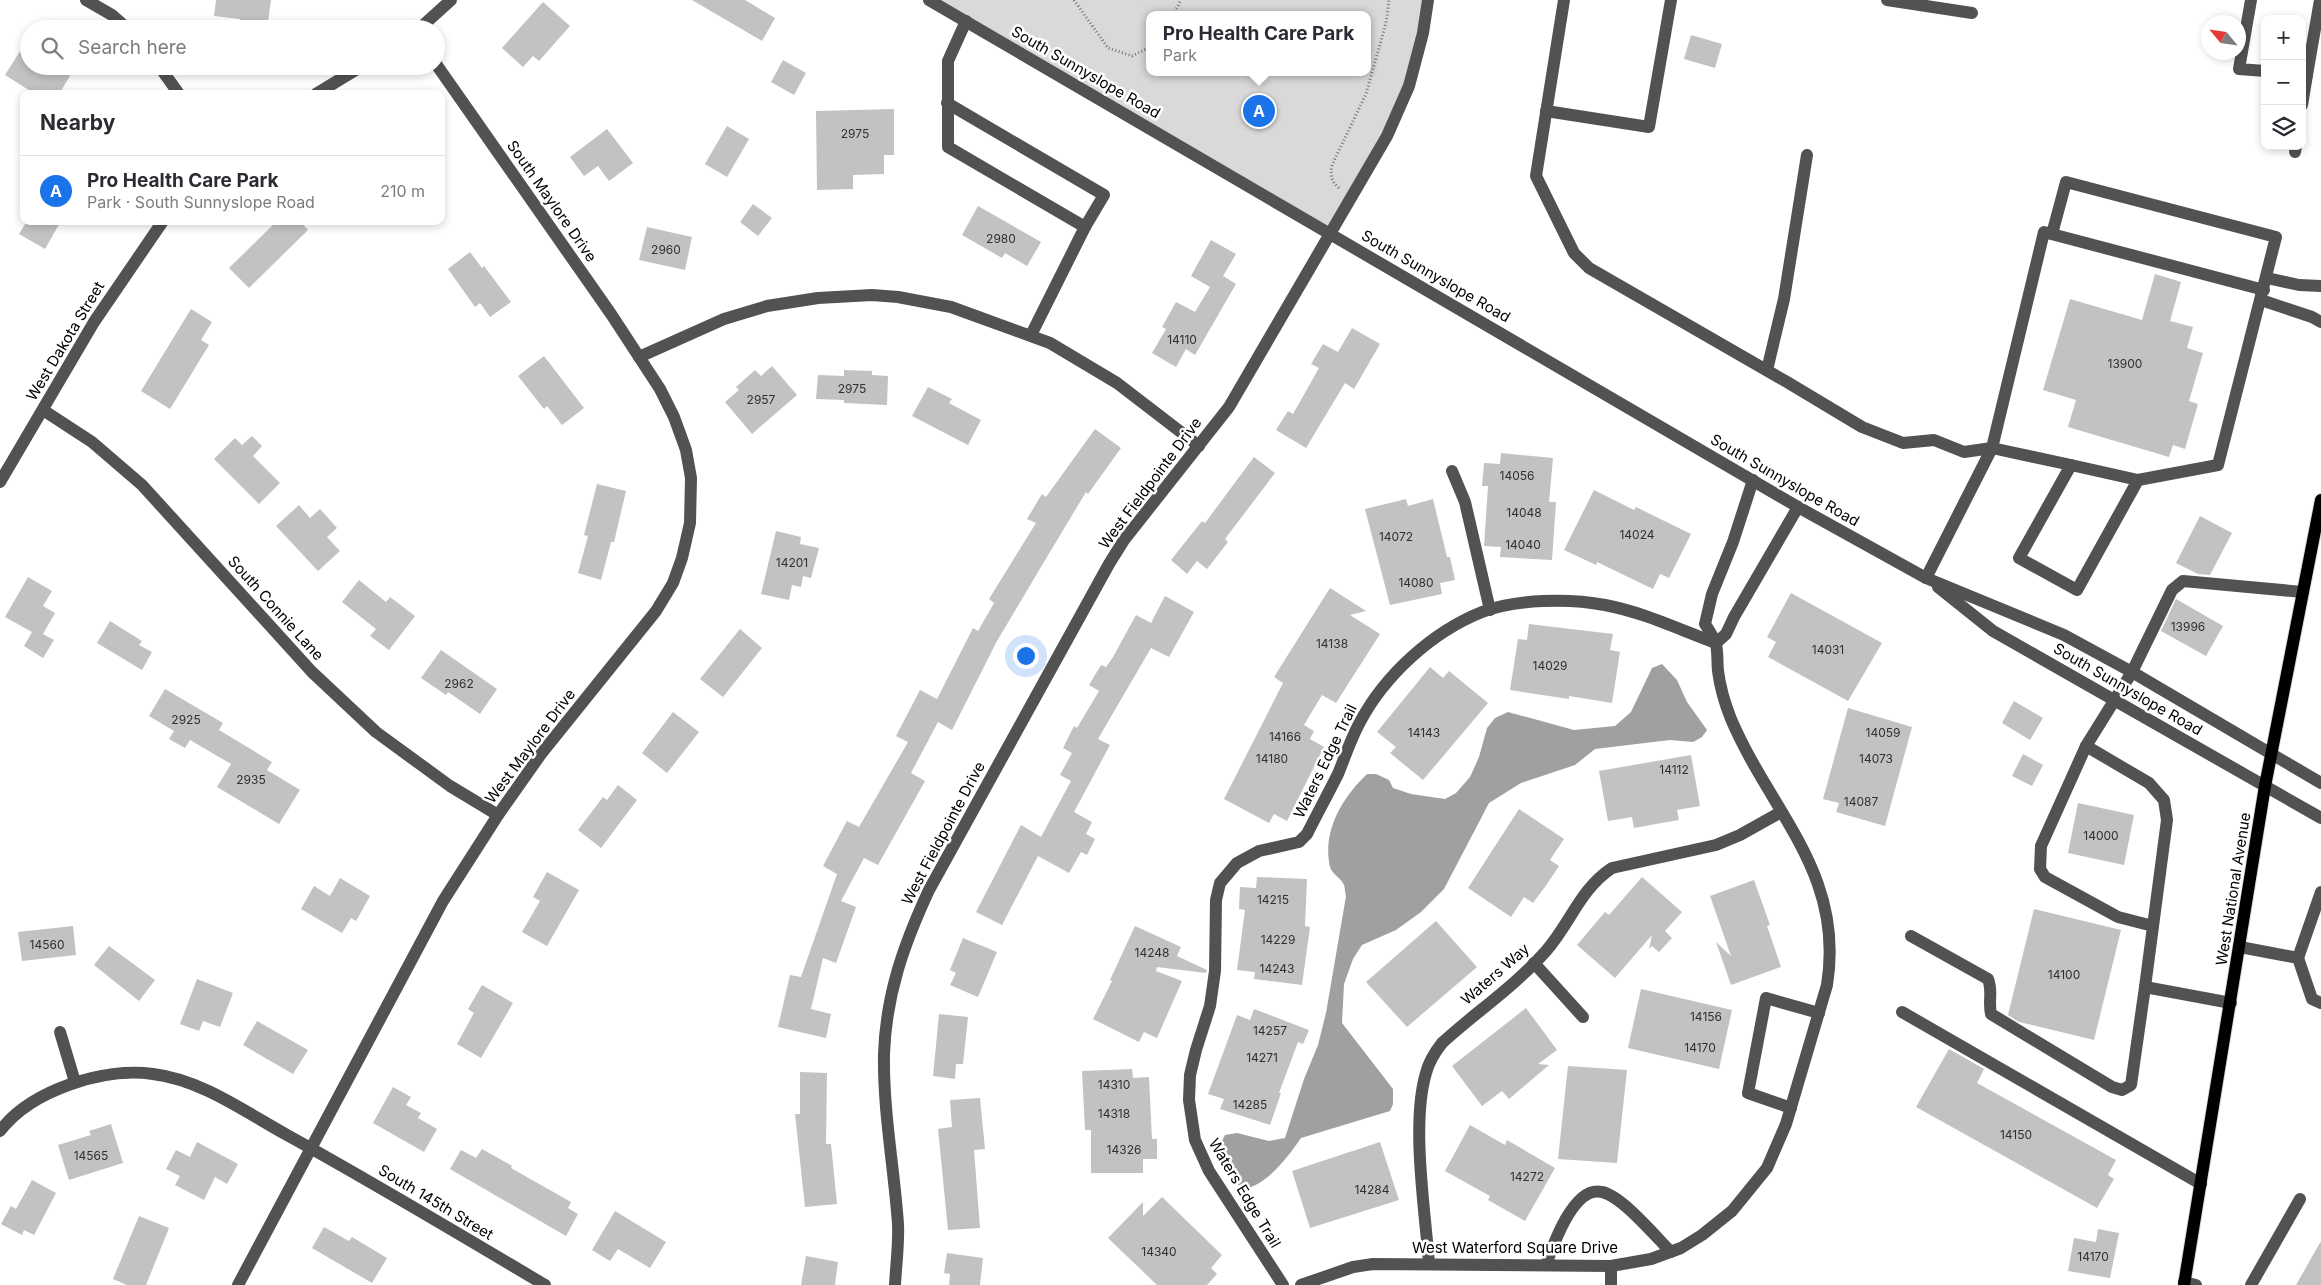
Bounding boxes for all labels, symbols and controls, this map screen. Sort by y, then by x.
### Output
popup [1146,11,1371,76]
north arrow [2201,15,2246,60]
map controls [2261,15,2306,150]
button: + [2261,15,2306,60]
search box [20,20,445,75]
street label: South Sunnyslope Road [1008,22,1164,122]
text: Pro Health Care Park [1163,22,1354,45]
icon: search [38,34,66,62]
text: Search here [78,36,187,59]
text: Park [1163,45,1197,65]
button: − [2261,60,2306,105]
pin: A [1243,92,1275,130]
button: layers [2261,105,2306,150]
text: Nearby [40,110,115,135]
house number: 2975 [841,126,869,141]
street label: South Maylore Drive [503,137,601,265]
text: Pro Health Care Park [87,169,279,192]
text: A [50,181,62,201]
text: 210 m [380,181,425,201]
text: Park · South Sunnyslope Road [87,192,315,212]
street label: South Sunnyslope Road [1358,226,1514,326]
house number: 2980 [986,231,1016,246]
house number: 2960 [651,242,681,257]
street label: West Dakota Street [22,278,108,404]
house number: 14110 [1167,332,1197,347]
house number: 13900 [2108,356,2142,371]
house number: 2975 [838,381,866,396]
house number: 2957 [747,392,776,407]
street label: West Fieldpointe Drive [1094,414,1206,552]
street label: South Sunnyslope Road [1707,430,1863,530]
house number: 14056 [1500,468,1534,483]
house number: 14048 [1506,505,1542,520]
house number: 14024 [1619,527,1655,542]
house number: 14072 [1379,529,1413,544]
house number: 14040 [1505,537,1541,552]
street label: South Connie Lane [224,552,328,664]
house number: 14201 [776,555,808,570]
house number: 14080 [1398,575,1434,590]
house number: 13996 [2171,619,2205,634]
house number: 14138 [1316,636,1348,651]
street label: South Sunnyslope Road [2050,639,2206,739]
house number: 14031 [1812,642,1844,657]
your location [1013,643,1039,669]
house number: 14029 [1533,658,1567,673]
house number: 2962 [444,676,474,691]
street label: West Maylore Drive [481,685,579,807]
street label: Waters Edge Trail [1289,701,1361,821]
house number: 2925 [171,712,201,727]
house number: 14143 [1408,725,1440,740]
house number: 14059 [1866,725,1900,740]
house number: 14166 [1269,729,1301,744]
house number: 14180 [1256,751,1288,766]
house number: 14073 [1859,751,1893,766]
street label: West Fieldpointe Drive [897,758,989,908]
house number: 14112 [1659,762,1689,777]
house number: 2935 [236,772,266,787]
house number: 14087 [1844,794,1878,809]
street label: West National Avenue [2212,811,2254,967]
house number: 14000 [2083,828,2119,843]
house number: 14215 [1257,892,1289,907]
house number: 14229 [1261,932,1295,947]
house number: 14560 [30,937,64,952]
street label: Waters Way [1457,939,1534,1009]
house number: 14248 [1135,945,1169,960]
house number: 14243 [1260,961,1294,976]
house number: 14100 [2048,967,2080,982]
house number: 14156 [1690,1009,1722,1024]
house number: 14257 [1253,1023,1287,1038]
house number: 14170 [1684,1040,1716,1055]
house number: 14271 [1246,1050,1278,1065]
house number: 14310 [1098,1077,1130,1092]
house number: 14285 [1233,1097,1267,1112]
house number: 14318 [1098,1106,1130,1121]
house number: 14150 [2000,1127,2032,1142]
street label: Waters Edge Trail [1205,1135,1285,1251]
house number: 14326 [1107,1142,1141,1157]
house number: 14565 [74,1148,108,1163]
street label: South 145th Street [375,1160,497,1244]
house number: 14272 [1510,1169,1544,1184]
house number: 14284 [1354,1182,1390,1197]
street label: West Waterford Square Drive [1412,1238,1618,1257]
house number: 14340 [1141,1244,1177,1259]
house number: 14170 [2077,1249,2109,1264]

